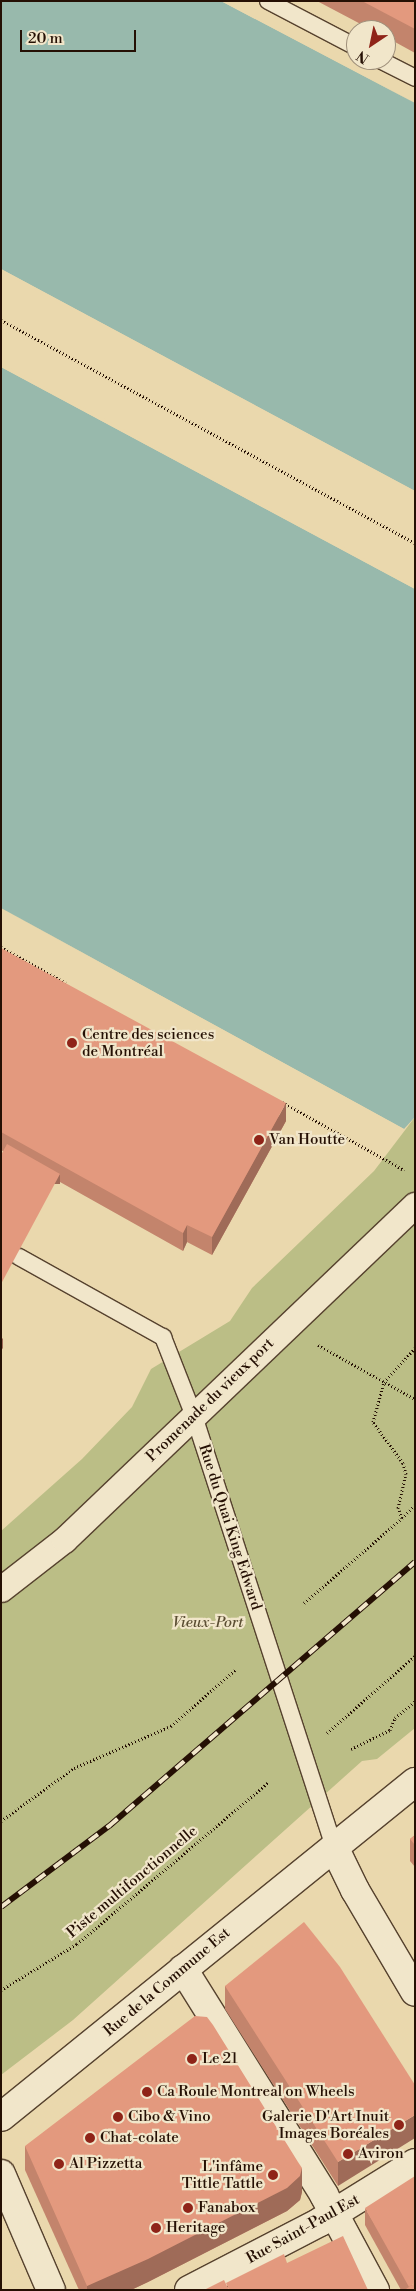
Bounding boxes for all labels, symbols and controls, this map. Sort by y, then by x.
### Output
scale bar [22,20,139,52]
north arrow [346,20,396,70]
text: 20 m [28,29,63,48]
text: N [354,46,373,67]
place label: Centre des sciences de Montréal [82,1025,214,1060]
marker: Centre des sciences de Montréal [66,1037,78,1049]
place label: Van Houtte [269,1131,345,1149]
marker: Van Houtte [253,1134,265,1146]
street label: Promenade du vieux port [143,1334,277,1466]
street label: Rue du Quai King Edward [195,1442,265,1612]
park label: Vieux-Port [173,1614,243,1632]
street label: Piste multifonctionnelle [63,1822,201,1942]
street label: Rue de la Commune Est [100,1924,234,2040]
place label: Le 21 [202,2050,238,2068]
marker: Le 21 [186,2053,198,2065]
place label: Ca Roule Montreal on Wheels [157,2083,354,2101]
marker: Ca Roule Montreal on Wheels [141,2086,153,2098]
place label: Galerie D'Art Inuit Images Boréales [262,2107,389,2142]
place label: Cibo & Vino [128,2108,211,2126]
marker: Cibo & Vino [112,2111,124,2123]
marker: Galerie D'Art Inuit Images Boréales [393,2119,405,2131]
place label: Chat-colate [100,2129,179,2147]
marker: Chat-colate [84,2132,96,2144]
place label: Aviron [358,2145,404,2163]
marker: Aviron [342,2148,354,2160]
place label: Al Pizzetta [69,2155,142,2173]
place label: L'infâme Tittle Tattle [182,2157,263,2192]
marker: Al Pizzetta [53,2158,65,2170]
marker: L'infâme Tittle Tattle [267,2169,279,2181]
street label: Rue Saint-Paul Est [243,2190,363,2268]
place label: Fanabox [198,2199,255,2217]
marker: Fanabox [182,2202,194,2214]
place label: Heritage [166,2219,225,2237]
marker: Heritage [150,2222,162,2234]

